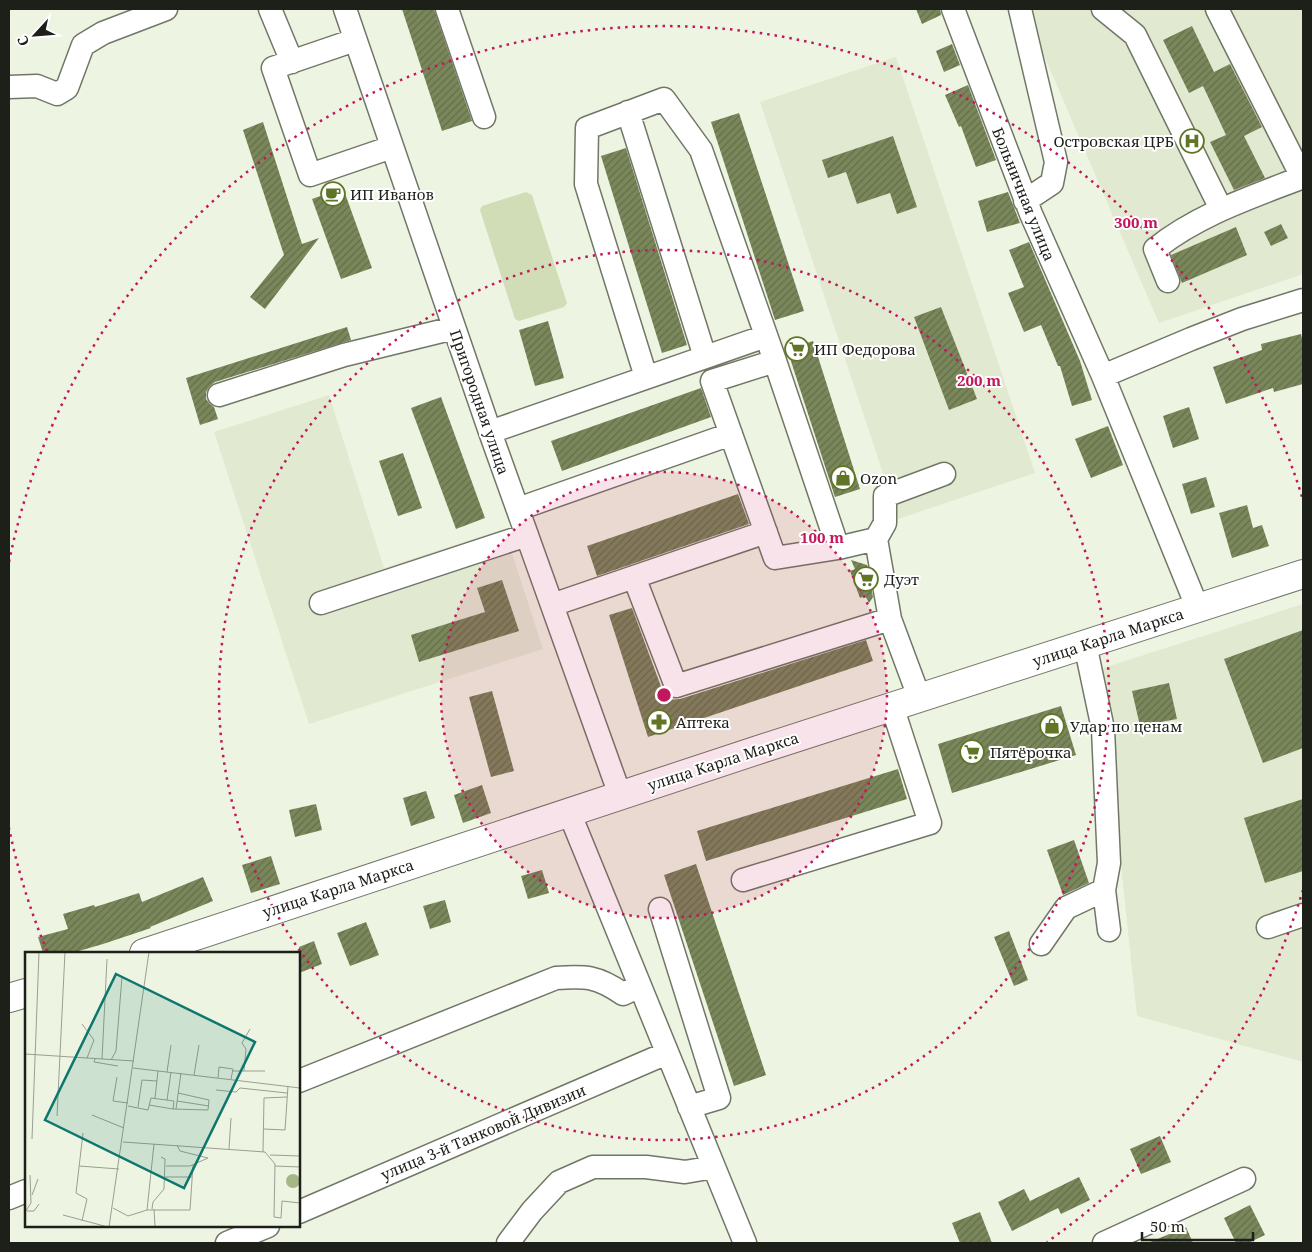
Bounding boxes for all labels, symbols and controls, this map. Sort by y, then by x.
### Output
north arrow [10,10,60,60]
text: С [12,33,33,49]
street label: Больничная улица [988,124,1060,264]
hospital icon: Островская ЦРБ [1179,128,1205,154]
place label: Островская ЦРБ [1053,131,1174,151]
cafe icon: ИП Иванов [320,181,346,207]
place label: ИП Иванов [350,184,434,204]
text: 300 m [1114,212,1158,232]
street label: Пригородная улица [446,327,514,477]
supermarket icon: ИП Федорова [784,336,810,362]
place label: ИП Федорова [814,339,916,359]
text: 200 m [957,370,1001,390]
shop icon: Ozon [830,465,856,491]
place label: Ozon [860,468,897,488]
text: 100 m [800,527,844,547]
supermarket icon: Дуэт [853,566,879,592]
place label: Дуэт [884,569,919,589]
street label: улица Карла Маркса [1030,603,1186,671]
centre of rings [655,686,673,704]
pharmacy icon: Аптека [646,709,672,735]
place label: Аптека [676,712,730,732]
shop icon: Удар по ценам [1039,713,1065,739]
place label: Удар по ценам [1070,716,1182,736]
street label: улица Карла Маркса [645,727,801,795]
supermarket icon: Пятёрочка [959,739,985,765]
place label: Пятёрочка [990,742,1071,762]
street label: улица Карла Маркса [260,854,416,922]
inset map [25,952,300,1227]
street label: улица 3-й Танковой Дивизии [377,1080,589,1184]
scale bar [1142,1210,1253,1242]
text: 50 m [1150,1216,1185,1236]

